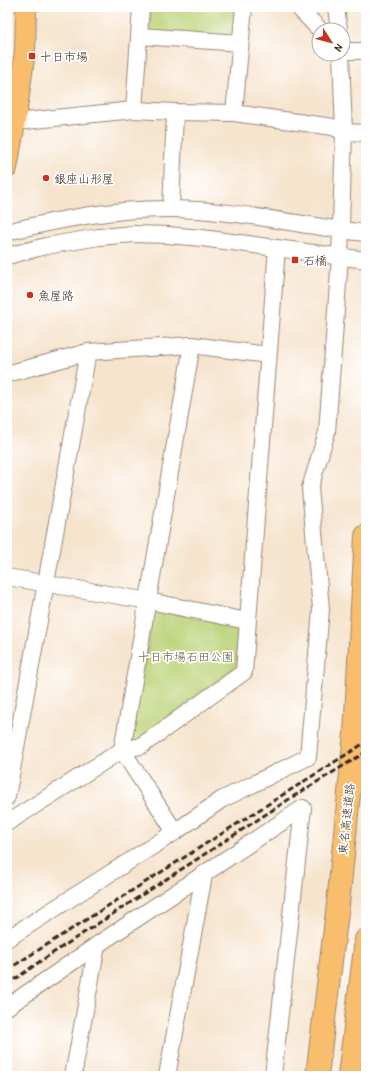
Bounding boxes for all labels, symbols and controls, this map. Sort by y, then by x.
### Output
north arrow [311,22,351,62]
text: N [332,41,346,54]
place label: 十日市場 [40,48,88,65]
marker: 十日市場 [27,51,37,61]
place label: 銀座山形屋 [54,170,114,187]
marker: 銀座山形屋 [41,173,51,183]
place label: 石橋 [303,252,327,269]
marker: 石橋 [290,255,300,265]
place label: 魚屋路 [38,287,74,304]
marker: 魚屋路 [25,290,35,300]
park label: 十日市場石田公園 [138,648,234,665]
street label: 東名高速道路 [334,782,358,856]

